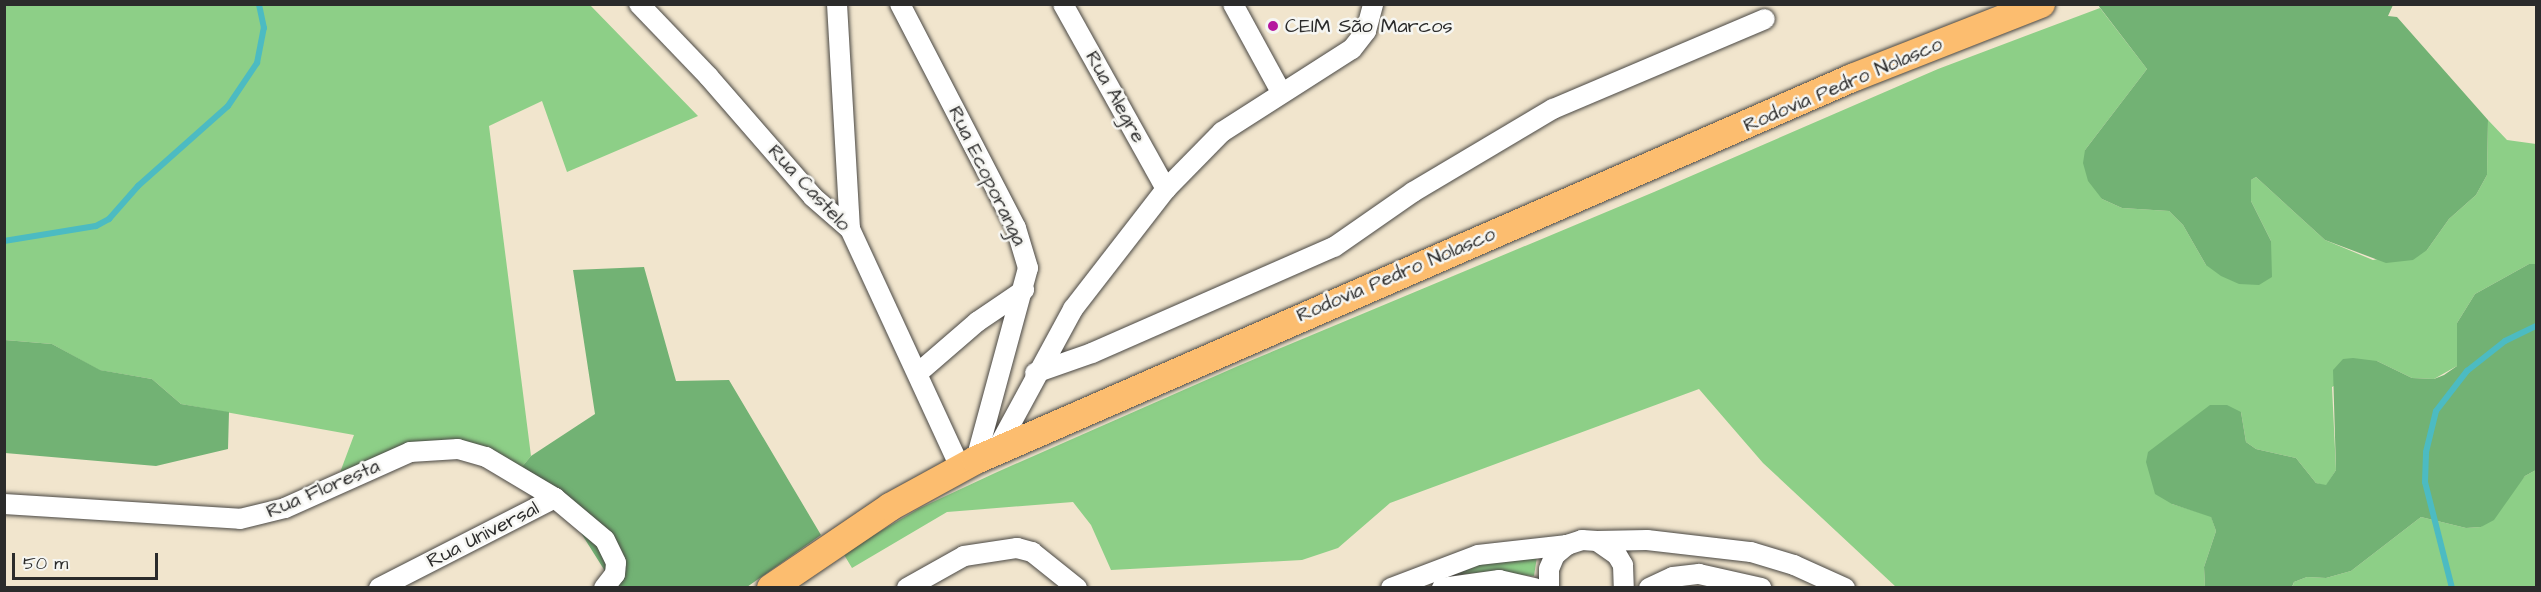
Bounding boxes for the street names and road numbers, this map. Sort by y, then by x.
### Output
street label: Rodovia Pedro Nolasco [1740,32,1946,138]
street label: Rua Alegre [1080,47,1150,147]
street label: Rua Ecoporanga [943,102,1031,250]
street label: Rua Castelo [763,139,855,237]
street label: Rodovia Pedro Nolasco [1293,222,1499,328]
street label: Rua Floresta [263,454,383,524]
street label: Rua Universal [423,497,543,573]

